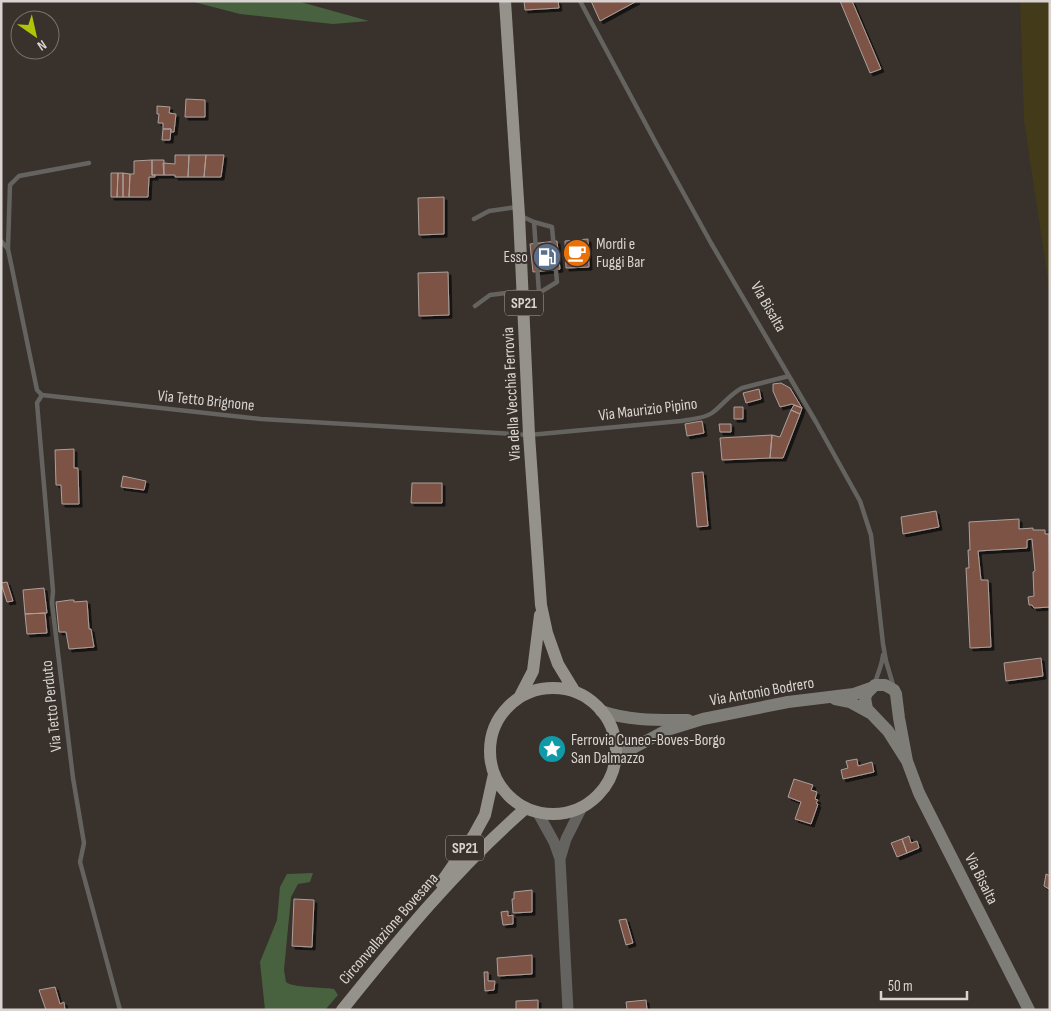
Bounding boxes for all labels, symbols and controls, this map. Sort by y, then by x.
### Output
north arrow [10,10,60,60]
text: N [34,36,50,55]
place label: Mordi e Fuggi Bar [596,235,645,272]
cafe icon: Mordi e Fuggi Bar [562,238,592,268]
fuel station icon: Esso [532,242,562,272]
place label: Esso [503,248,528,267]
street label: Via Bisalta [746,279,790,335]
road number: SP21 [505,290,543,316]
street label: Via della Vecchia Ferrovia [499,327,525,461]
street label: Via Tetto Brignone [157,386,255,416]
street label: Via Maurizio Pipino [597,395,699,425]
street label: Via Tetto Perduto [38,659,66,753]
street label: Via Antonio Bodrero [708,673,816,711]
place label: Ferrovia Cuneo-Boves-Borgo San Dalmazzo [571,731,725,768]
place icon: Ferrovia Cuneo-Boves-Borgo San Dalmazzo [537,734,567,764]
road number: SP21 [446,836,484,860]
street label: Via Bisalta [960,850,1002,908]
street label: Circonvallazione Bovesana [336,869,442,989]
scale bar [881,968,967,1000]
text: 50 m [888,977,913,996]

